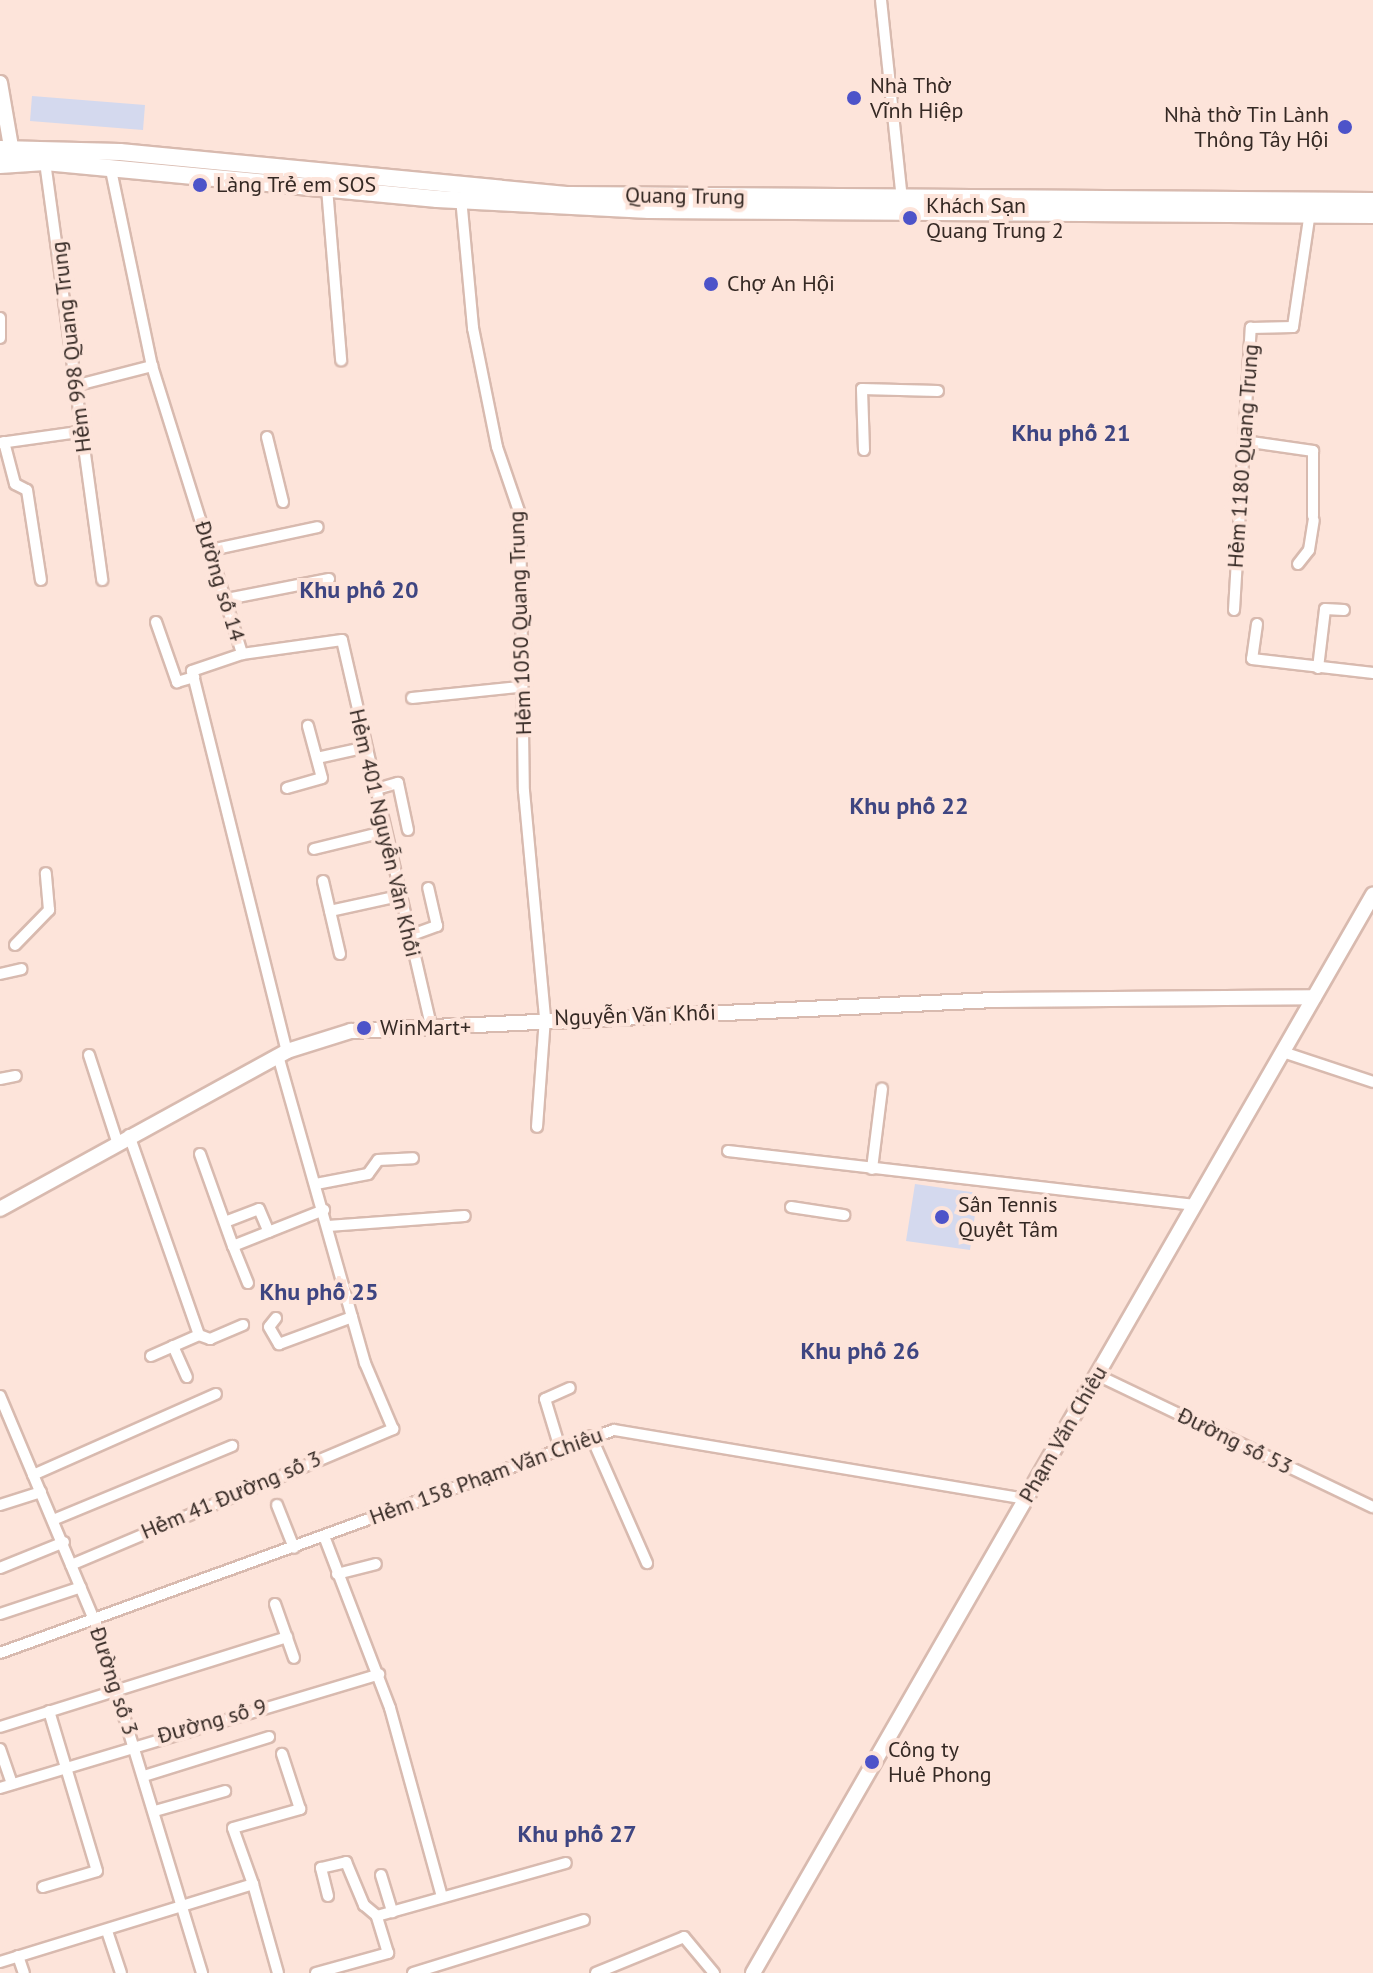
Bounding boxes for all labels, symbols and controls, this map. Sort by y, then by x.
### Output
place label: Nhà Thờ Vĩnh Hiệp [870,72,963,124]
marker: Nhà Thờ Vĩnh Hiệp [845,89,863,107]
place label: Nhà thờ Tin Lành Thông Tây Hội [1163,101,1329,152]
marker: Nhà thờ Tin Lành Thông Tây Hội [1336,118,1354,136]
place label: Làng Trẻ em SOS [216,172,377,198]
marker: Làng Trẻ em SOS [191,176,209,194]
street label: Quang Trung [624,182,746,210]
place label: Khách Sạn Quang Trung 2 [926,192,1064,244]
marker: Khách Sạn Quang Trung 2 [901,209,919,227]
street label: Hẻm 998 Quang Trung [45,240,97,454]
place label: Chợ An Hội [727,271,836,297]
marker: Chợ An Hội [702,275,720,293]
street label: Hẻm 1180 Quang Trung [1222,343,1264,569]
district label: Khu phố 21 [1011,419,1131,447]
street label: Hẻm 1050 Quang Trung [503,510,537,736]
street label: Đường số 14 [189,518,251,644]
district label: Khu phố 20 [299,576,419,604]
street label: Hẻm 401 Nguyễn Văn Khối [343,706,427,960]
district label: Khu phố 22 [849,792,969,820]
street label: Nguyễn Văn Khối [553,999,717,1031]
place label: WinMart+ [380,1015,471,1041]
marker: WinMart+ [355,1019,373,1037]
place label: Sân Tennis Quyết Tâm [958,1191,1059,1242]
marker: Sân Tennis Quyết Tâm [933,1208,951,1226]
district label: Khu phố 25 [259,1278,379,1306]
district label: Khu phố 26 [800,1337,920,1365]
street label: Phạm Văn Chiêu [1013,1361,1113,1507]
street label: Đường số 53 [1173,1402,1297,1480]
street label: Hẻm 158 Phạm Văn Chiêu [366,1421,606,1531]
street label: Hẻm 41 Đường số 3 [137,1445,325,1545]
street label: Đường số 3 [84,1624,144,1738]
street label: Đường số 9 [154,1693,270,1749]
place label: Công ty Huê Phong [888,1736,992,1788]
marker: Công ty Huê Phong [863,1753,881,1771]
district label: Khu phố 27 [517,1820,637,1848]

